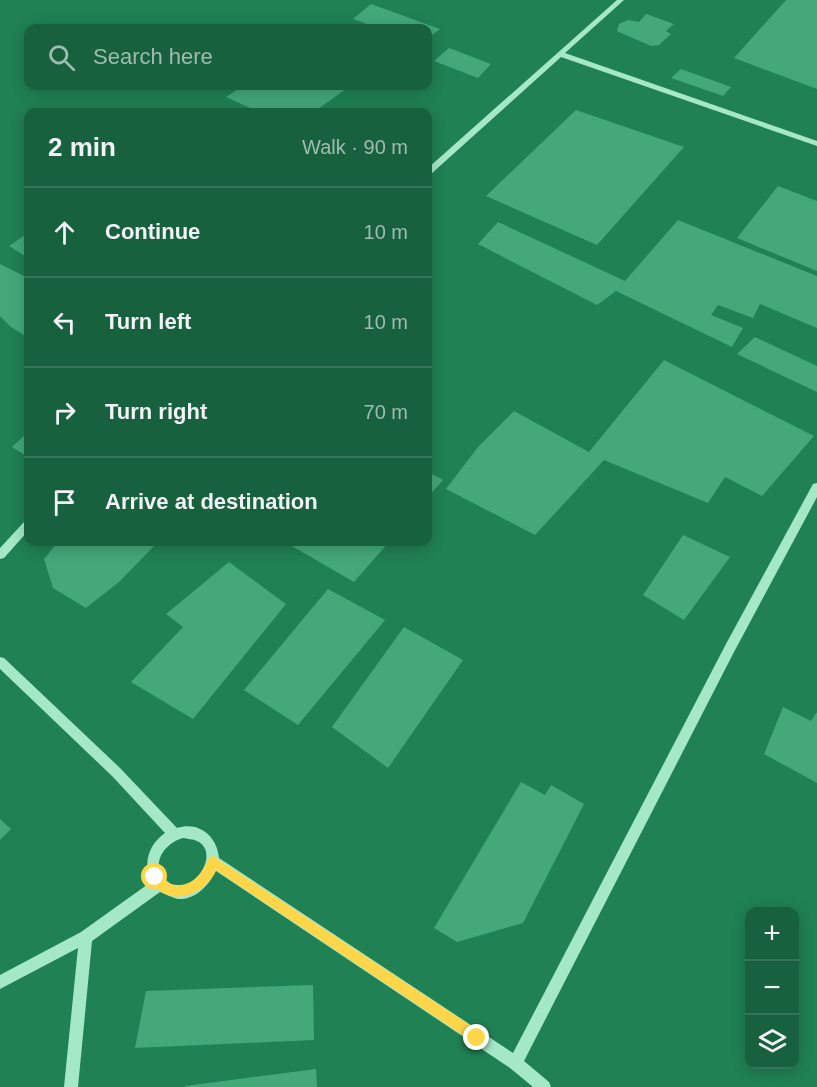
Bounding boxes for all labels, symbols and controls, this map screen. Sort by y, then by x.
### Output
search box [24,24,432,90]
icon: search [45,41,78,74]
text: Search here [93,44,213,69]
text: 2 min [48,132,116,162]
text: Walk · 90 m [302,136,408,158]
icon: ahead [48,216,81,249]
text: Continue [105,219,200,244]
text: 10 m [364,221,408,243]
icon: left [48,306,81,339]
text: Turn left [105,309,191,334]
text: 10 m [364,311,408,333]
icon: right [48,396,81,429]
text: Turn right [105,399,207,424]
text: 70 m [364,401,408,423]
icon: arrive [48,486,81,519]
text: Arrive at destination [105,489,318,514]
route start [141,863,167,889]
map controls [745,907,799,1069]
button: + [745,907,799,961]
button: − [745,961,799,1015]
button: layers [745,1015,799,1069]
route end [463,1024,489,1050]

